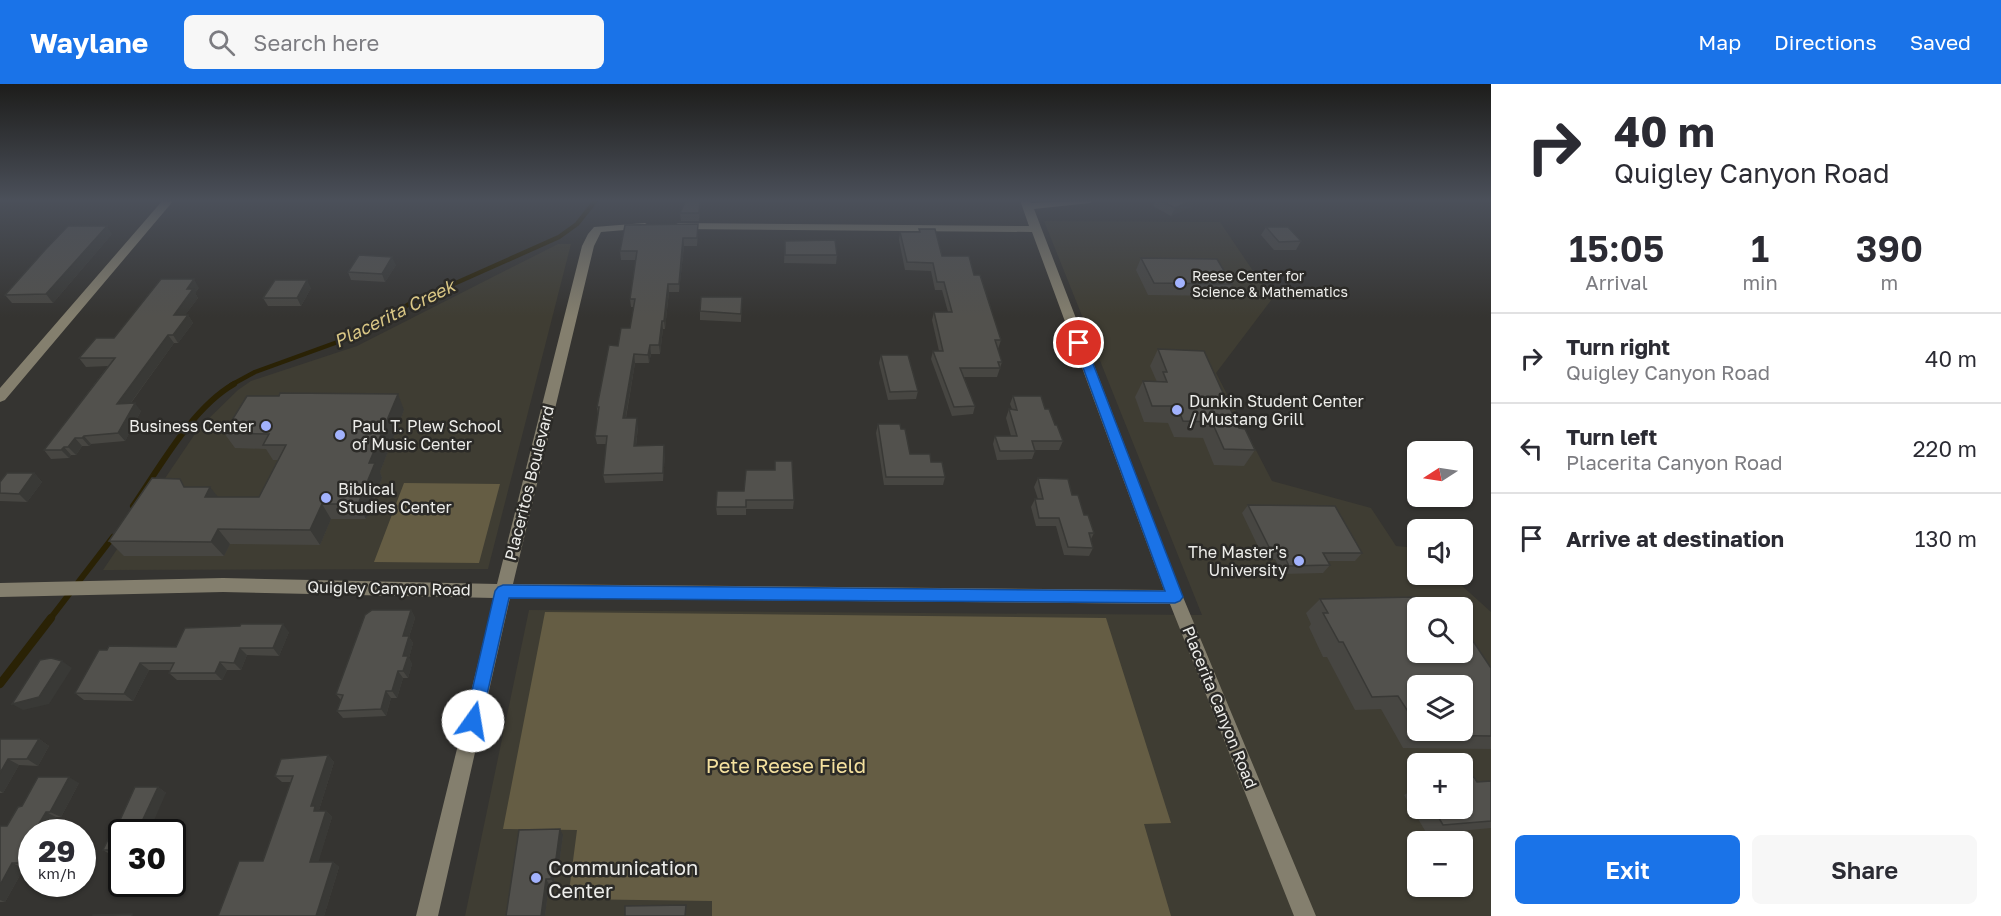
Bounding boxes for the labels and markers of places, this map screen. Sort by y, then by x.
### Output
place label: Reese Center for Science & Mathematics [1192,267,1348,300]
marker: Reese Center for Science & Mathematics [1173,276,1187,290]
pin [1053,317,1104,368]
place label: Dunkin Student Center / Mustang Grill [1189,391,1364,429]
marker: Dunkin Student Center / Mustang Grill [1170,403,1184,417]
place label: Business Center [129,416,254,436]
place label: Paul T. Plew School of Music Center [352,416,502,454]
marker: Business Center [259,419,273,433]
marker: Paul T. Plew School of Music Center [333,428,347,442]
place label: Biblical Studies Center [338,479,452,517]
marker: Biblical Studies Center [319,491,333,505]
place label: The Master's University [1188,542,1287,580]
marker: The Master's University [1292,554,1306,568]
place label: Communication Center [548,855,698,902]
marker: Communication Center [529,871,543,885]

